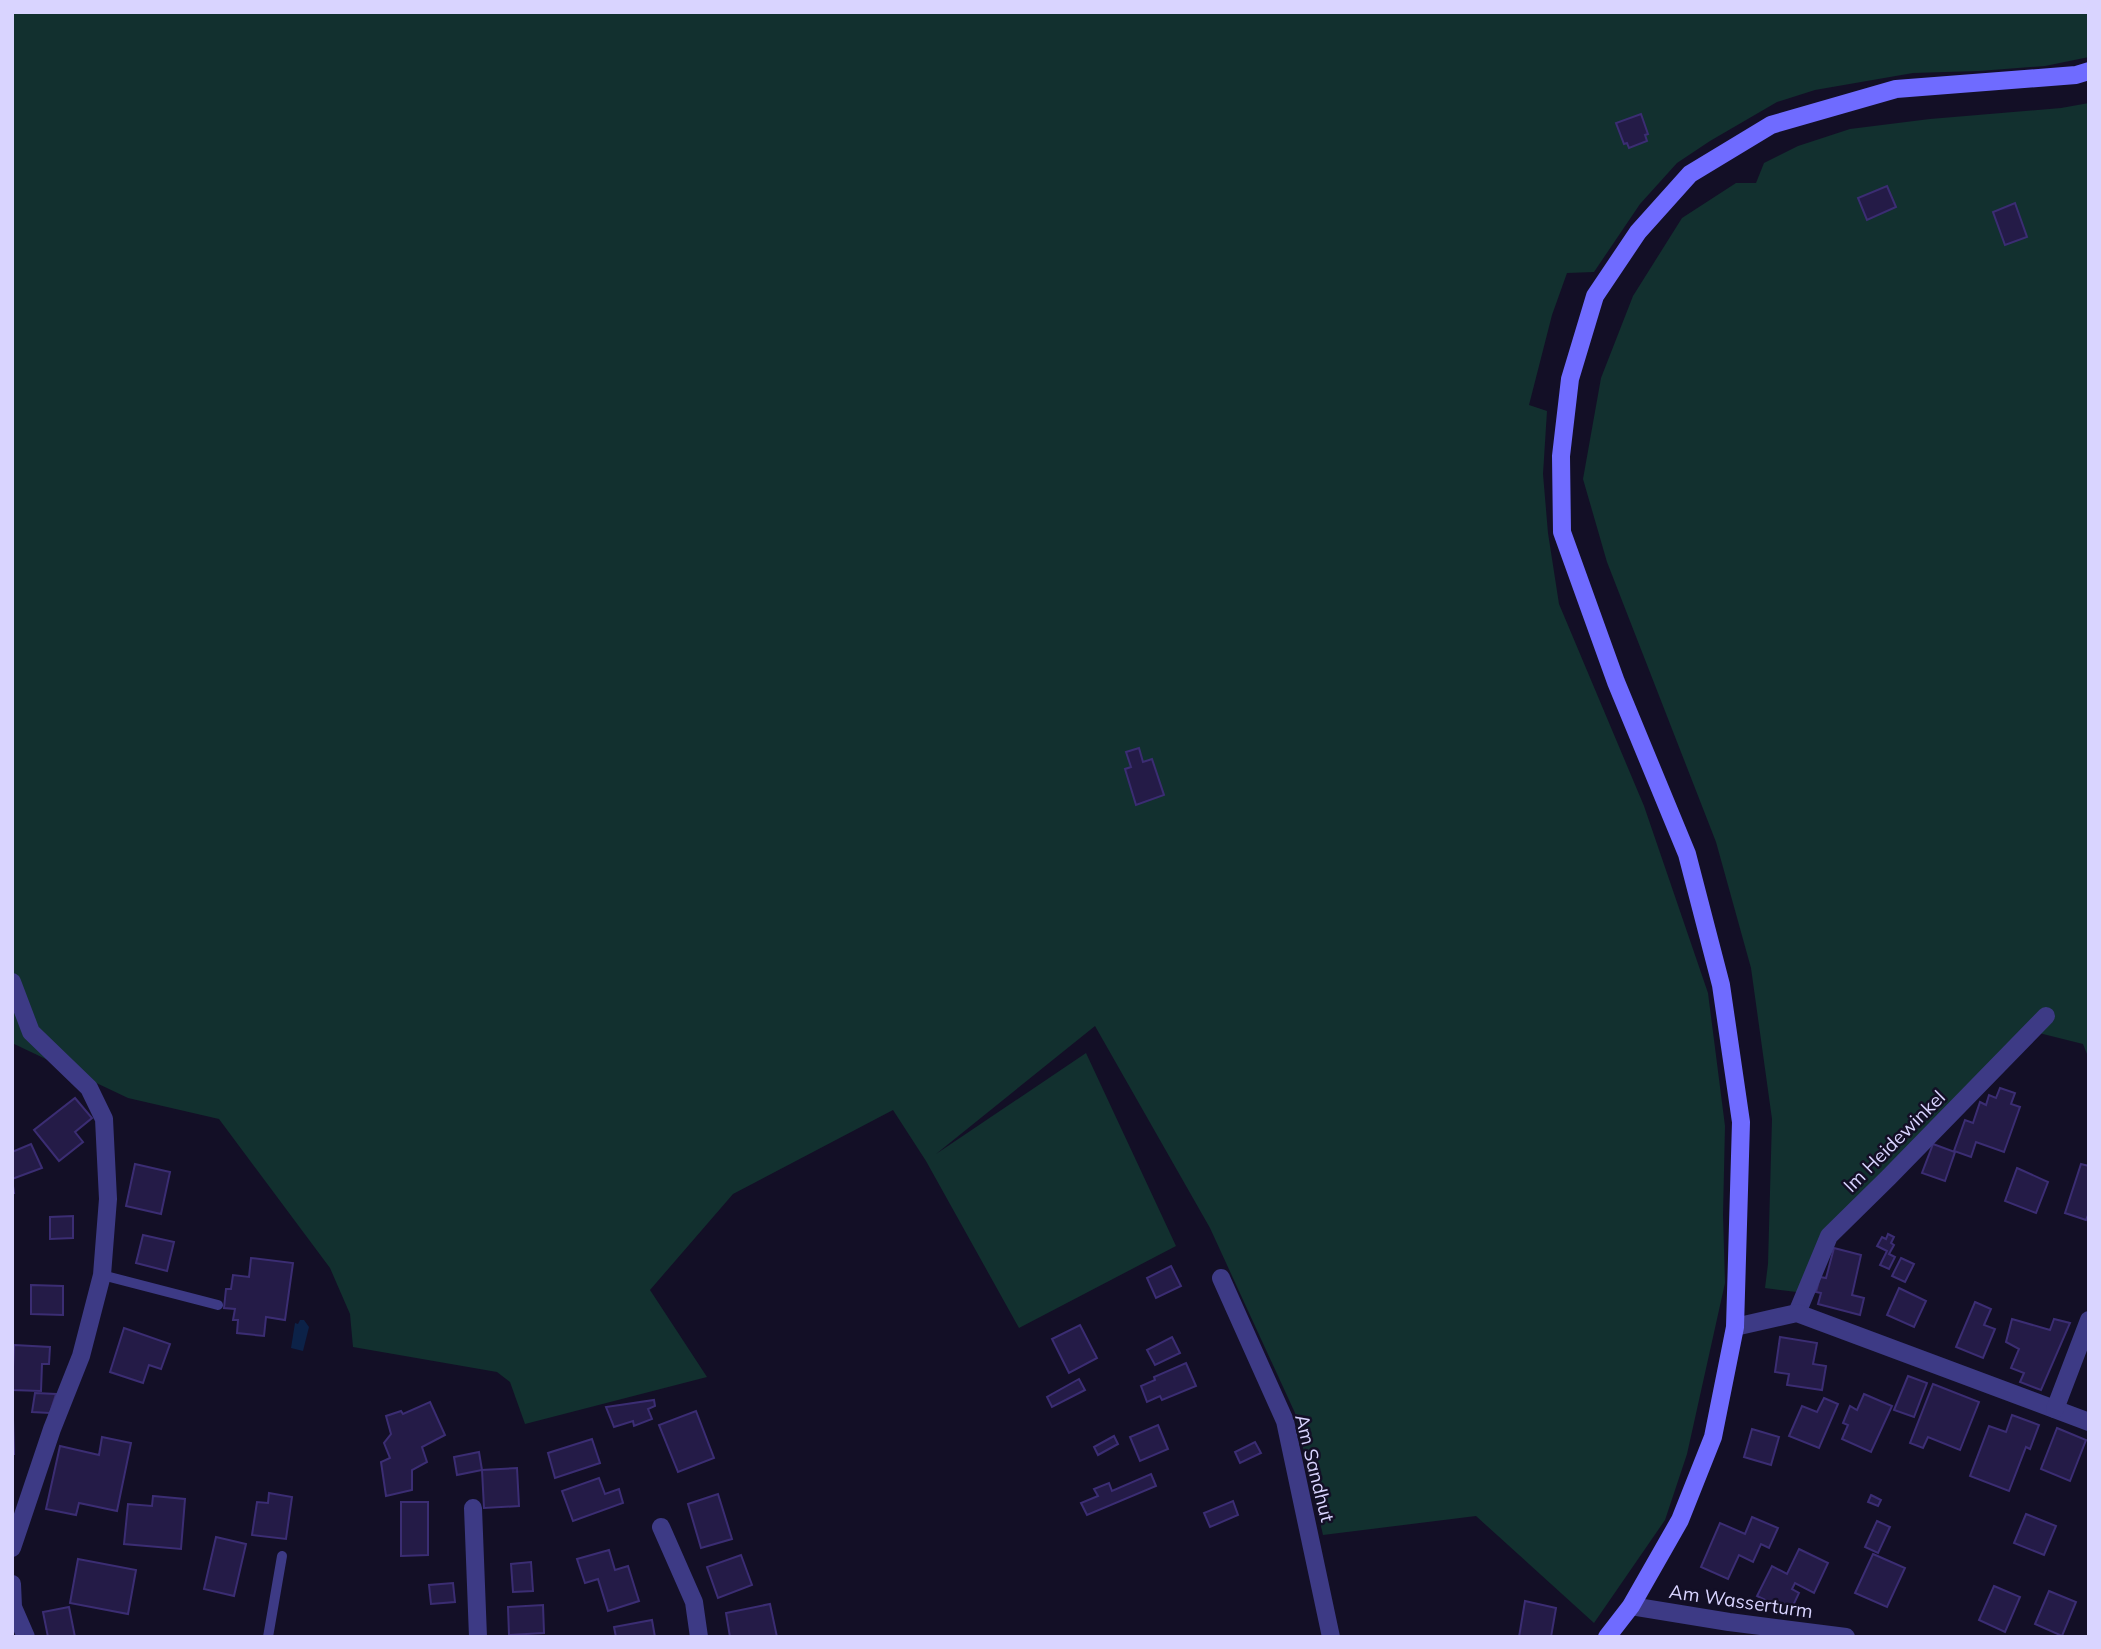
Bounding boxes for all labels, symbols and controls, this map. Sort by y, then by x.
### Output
street label: Im Heidewinkel [1838,1085,1950,1197]
street label: Am Sandhut [1290,1412,1340,1525]
street label: Am Wasserturm [1668,1579,1814,1623]

